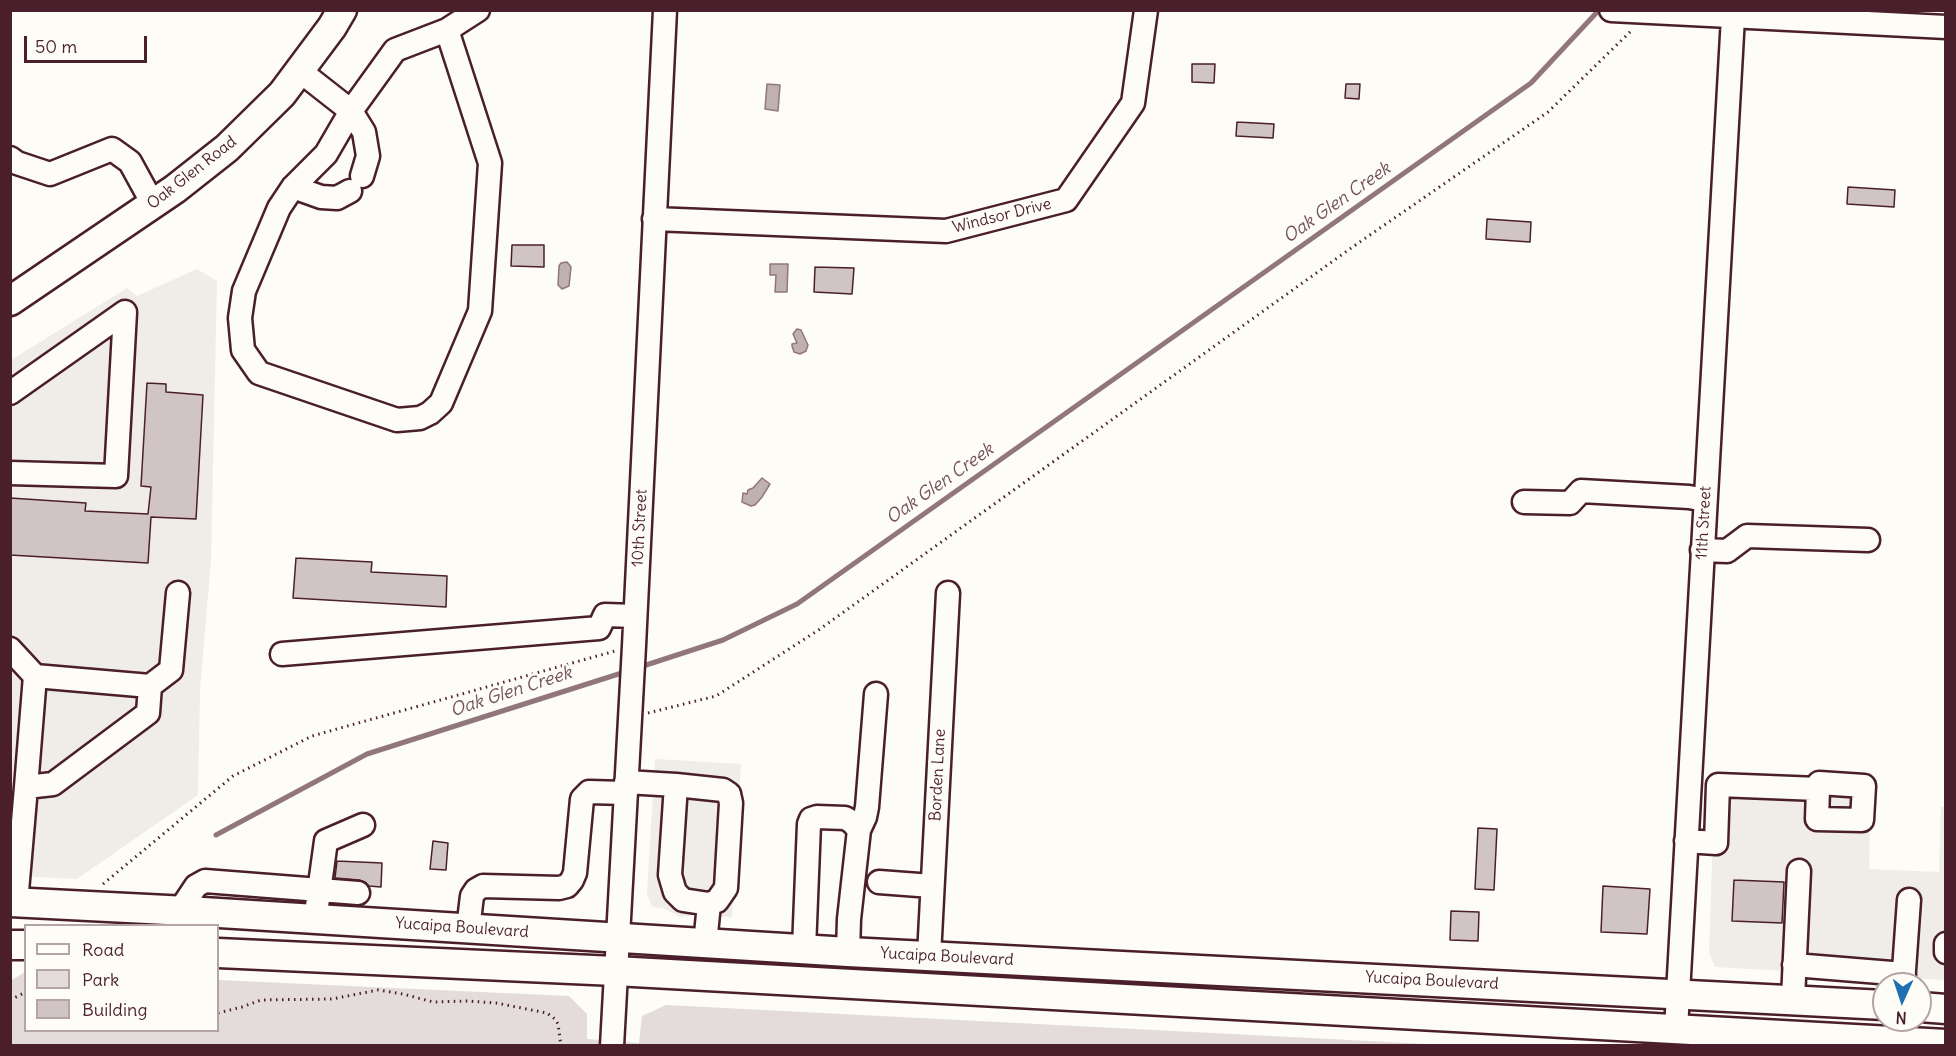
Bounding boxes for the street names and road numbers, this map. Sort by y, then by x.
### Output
street label: Oak Glen Road [144,132,240,214]
street label: Windsor Drive [951,194,1053,238]
street label: 11th Street [1692,486,1716,560]
street label: 10th Street [628,489,652,567]
street label: Borden Lane [926,728,950,822]
street label: Yucaipa Boulevard [395,914,529,942]
street label: Yucaipa Boulevard [880,944,1014,970]
street label: Yucaipa Boulevard [1365,968,1499,994]

